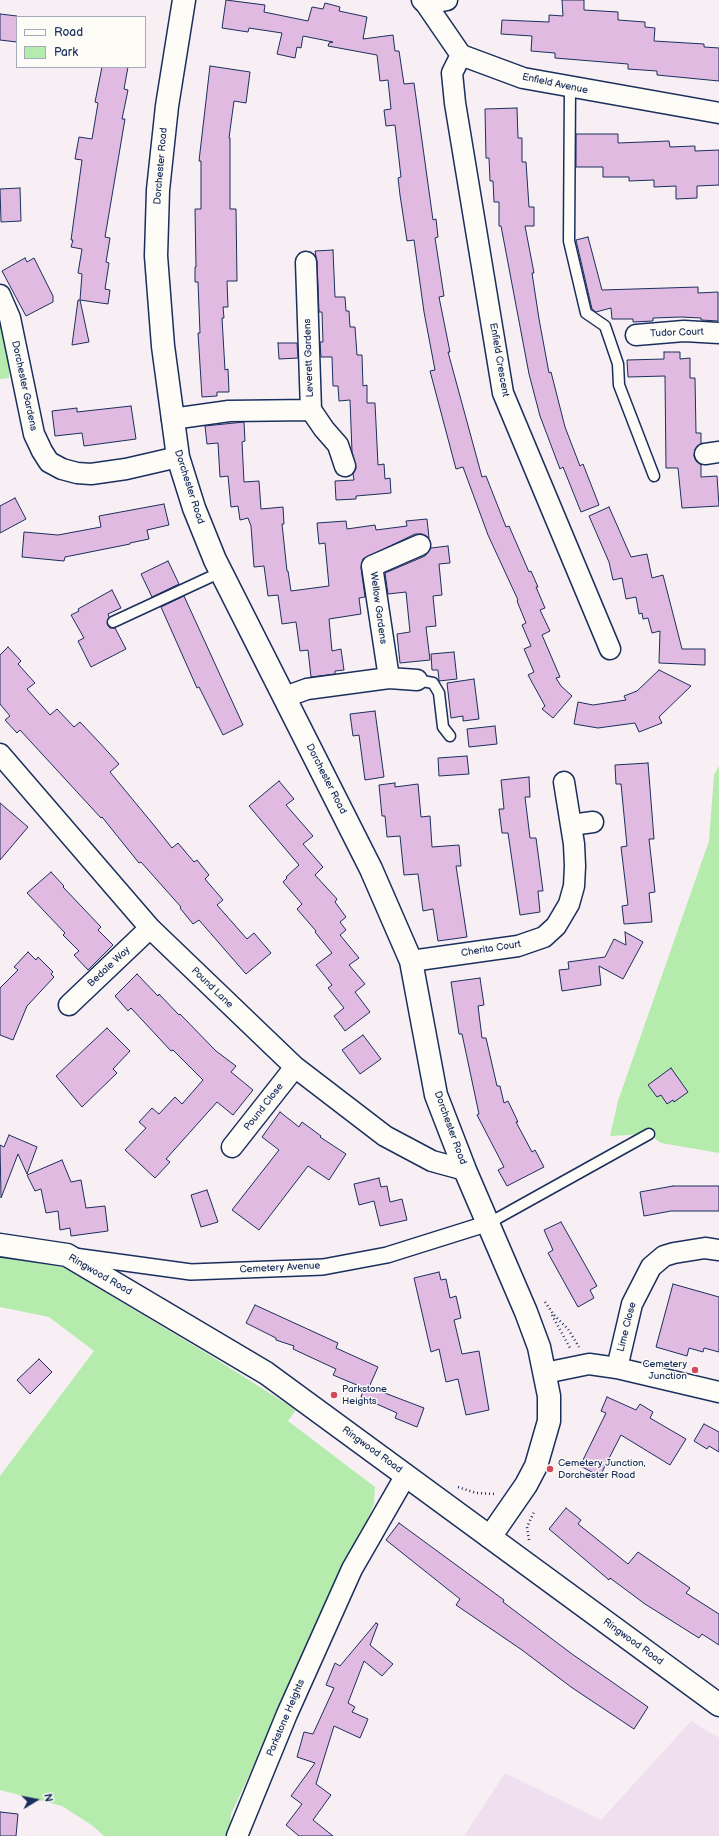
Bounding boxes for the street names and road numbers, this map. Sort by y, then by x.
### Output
street label: Enfield Avenue [521,71,589,97]
street label: Dorchester Road [152,127,170,205]
street label: Leverett Gardens [302,318,316,398]
street label: Enfield Crescent [487,322,511,398]
street label: Tudor Court [650,326,704,340]
street label: Dorchester Gardens [9,340,39,432]
street label: Dorchester Road [171,448,207,526]
street label: Wellow Gardens [367,571,389,645]
street label: Dorchester Road [303,742,349,816]
street label: Cherita Court [460,938,522,960]
street label: Bedale Way [85,944,133,990]
street label: Pound Lane [188,965,236,1011]
street label: Pound Close [242,1081,286,1133]
street label: Dorchester Road [431,1090,469,1166]
street label: Ringwood Road [66,1252,134,1298]
street label: Cemetery Avenue [239,1260,321,1276]
street label: Lime Close [615,1301,639,1353]
street label: Ringwood Road [340,1424,404,1476]
street label: Ringwood Road [601,1616,665,1668]
street label: Parkstone Heights [264,1678,308,1758]

